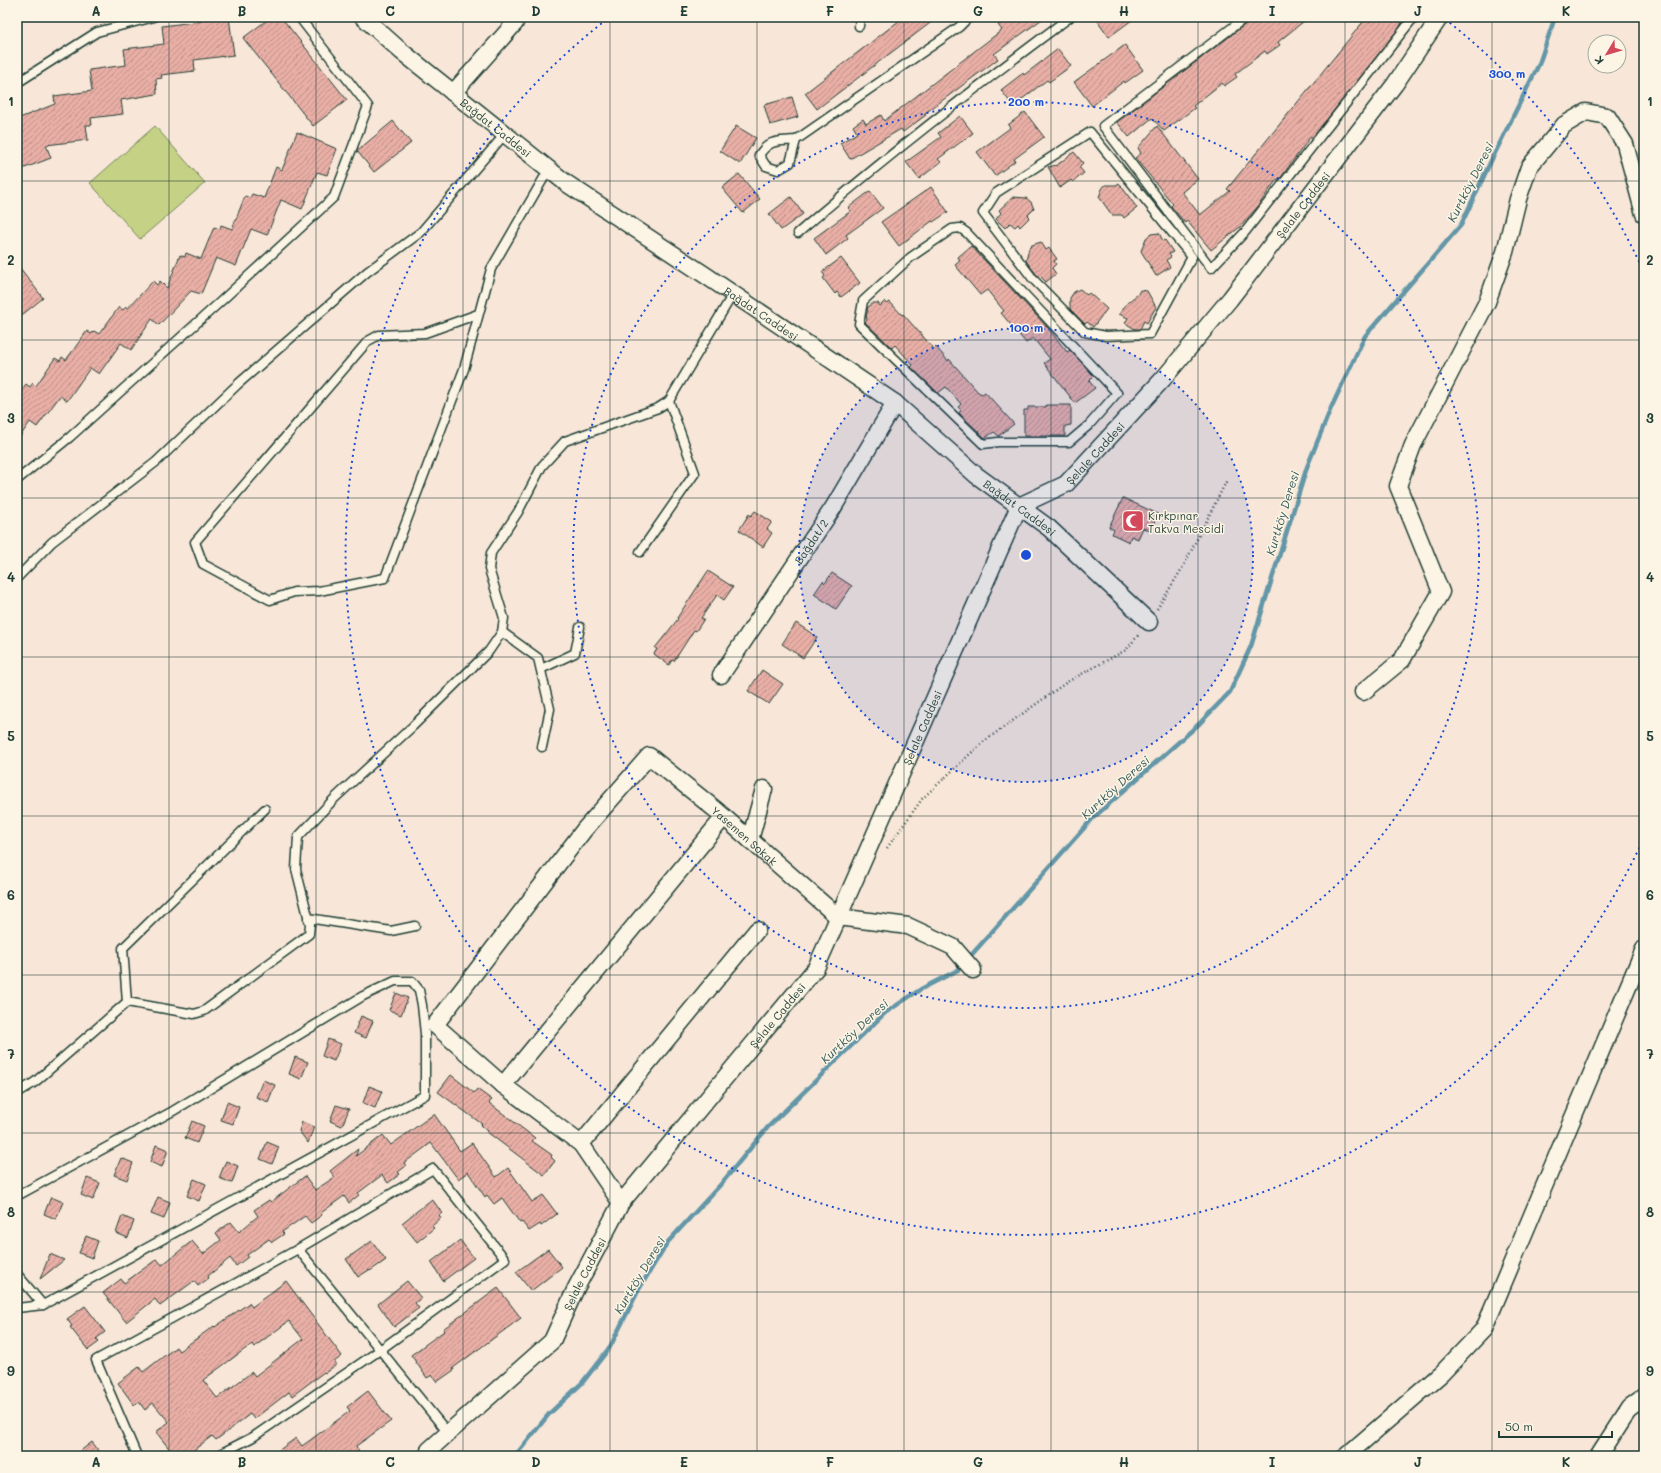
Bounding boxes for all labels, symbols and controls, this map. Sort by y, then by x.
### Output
text: A [91,2,101,19]
text: B [238,2,247,19]
text: C [385,2,395,19]
text: D [531,2,541,19]
text: E [680,2,688,19]
text: F [826,2,834,19]
text: G [973,2,983,19]
text: H [1119,2,1129,19]
text: I [1269,2,1276,19]
text: J [1414,2,1422,19]
text: K [1562,2,1571,19]
north arrow [1587,34,1627,74]
text: K [1591,53,1607,68]
text: 300 m [1489,65,1525,81]
text: 1 [8,92,14,109]
text: 1 [1647,92,1653,109]
text: 200 m [1008,93,1044,109]
street label: Bağdat Caddesi [458,94,535,160]
water label: Kurtköy Deresi [1443,139,1497,225]
street label: Şelale Caddesi [1272,168,1333,241]
text: 2 [7,251,15,268]
text: 2 [1646,251,1654,268]
street label: Bağdat Caddesi [721,283,801,343]
text: 100 m [1009,319,1043,335]
text: 3 [7,409,15,426]
text: 3 [1646,409,1654,426]
street label: Şelale Caddesi [1062,418,1127,487]
water label: Kurtköy Deresi [1262,469,1303,557]
street label: Bağdat Caddesi [981,476,1060,539]
mosque icon: Kırkpınar Takva Mescidi [1120,508,1146,534]
place label: Kırkpınar Takva Mescidi [1148,508,1224,536]
street label: Bağdat/2 [790,516,831,567]
centre of rings [1019,548,1033,562]
text: 4 [7,568,15,585]
text: 4 [1646,568,1654,585]
street label: Şelale Caddesi [899,688,945,767]
text: 5 [7,727,15,744]
text: 5 [1646,727,1654,744]
water label: Kurtköy Deresi [1077,752,1153,822]
street label: Yasemen Sokak [709,802,781,868]
text: 6 [7,886,15,903]
text: 6 [1646,886,1654,903]
street label: Şelale Caddesi [746,979,808,1051]
water label: Kurtköy Deresi [817,995,892,1067]
text: 7 [7,1045,15,1062]
text: 7 [1646,1045,1654,1062]
text: 8 [7,1203,15,1220]
text: 8 [1646,1203,1654,1220]
water label: Kurtköy Deresi [610,1233,669,1317]
street label: Şelale Caddesi [559,1235,609,1313]
text: 9 [7,1362,15,1379]
text: 9 [1646,1362,1654,1379]
scale bar [1499,1413,1612,1439]
text: 50 m [1505,1418,1533,1434]
text: A [91,1453,101,1470]
text: B [238,1453,247,1470]
text: C [385,1453,395,1470]
text: D [531,1453,541,1470]
text: E [680,1453,688,1470]
text: F [826,1453,834,1470]
text: G [973,1453,983,1470]
text: H [1119,1453,1129,1470]
text: I [1269,1453,1276,1470]
text: J [1414,1453,1422,1470]
text: K [1562,1453,1571,1470]

